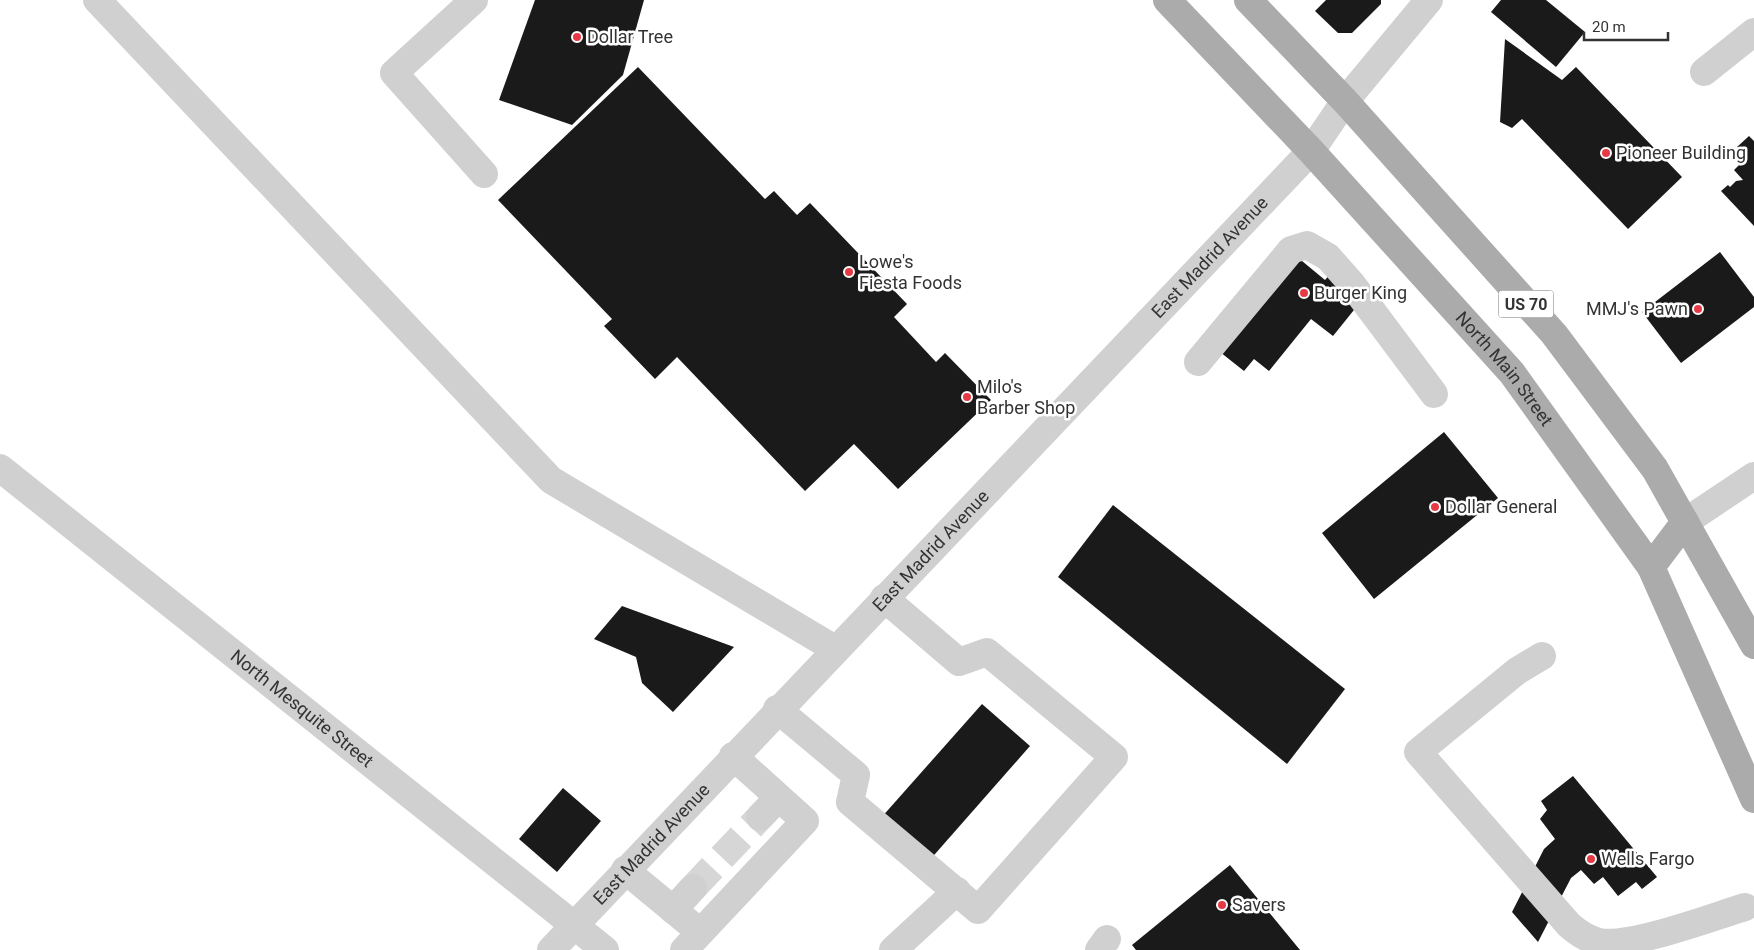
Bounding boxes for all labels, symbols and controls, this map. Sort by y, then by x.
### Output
scale bar [1584,10,1668,42]
text: 20 m [1592,18,1626,36]
place label: Dollar Tree [587,26,673,47]
marker: Dollar Tree [571,31,583,43]
place label: Pioneer Building [1616,142,1746,163]
marker: Pioneer Building [1600,147,1612,159]
street label: East Madrid Avenue [1147,192,1272,322]
place label: Lowe's Fiesta Foods [859,251,962,293]
marker: Lowe's Fiesta Foods [843,266,855,278]
place label: Burger King [1314,282,1407,303]
marker: Burger King [1298,287,1310,299]
road number: US 70 [1498,290,1554,318]
place label: MMJ's Pawn [1586,298,1688,319]
marker: MMJ's Pawn [1692,303,1704,315]
street label: North Main Street [1452,307,1558,430]
place label: Milo's Barber Shop [977,376,1075,418]
marker: Milo's Barber Shop [961,391,973,403]
street label: East Madrid Avenue [868,485,993,615]
place label: Dollar General [1445,496,1557,517]
marker: Dollar General [1429,501,1441,513]
street label: North Mesquite Street [227,645,378,771]
street label: East Madrid Avenue [589,779,714,909]
place label: Wells Fargo [1601,848,1695,869]
marker: Wells Fargo [1585,853,1597,865]
place label: Savers [1232,894,1286,915]
marker: Savers [1216,899,1228,911]

